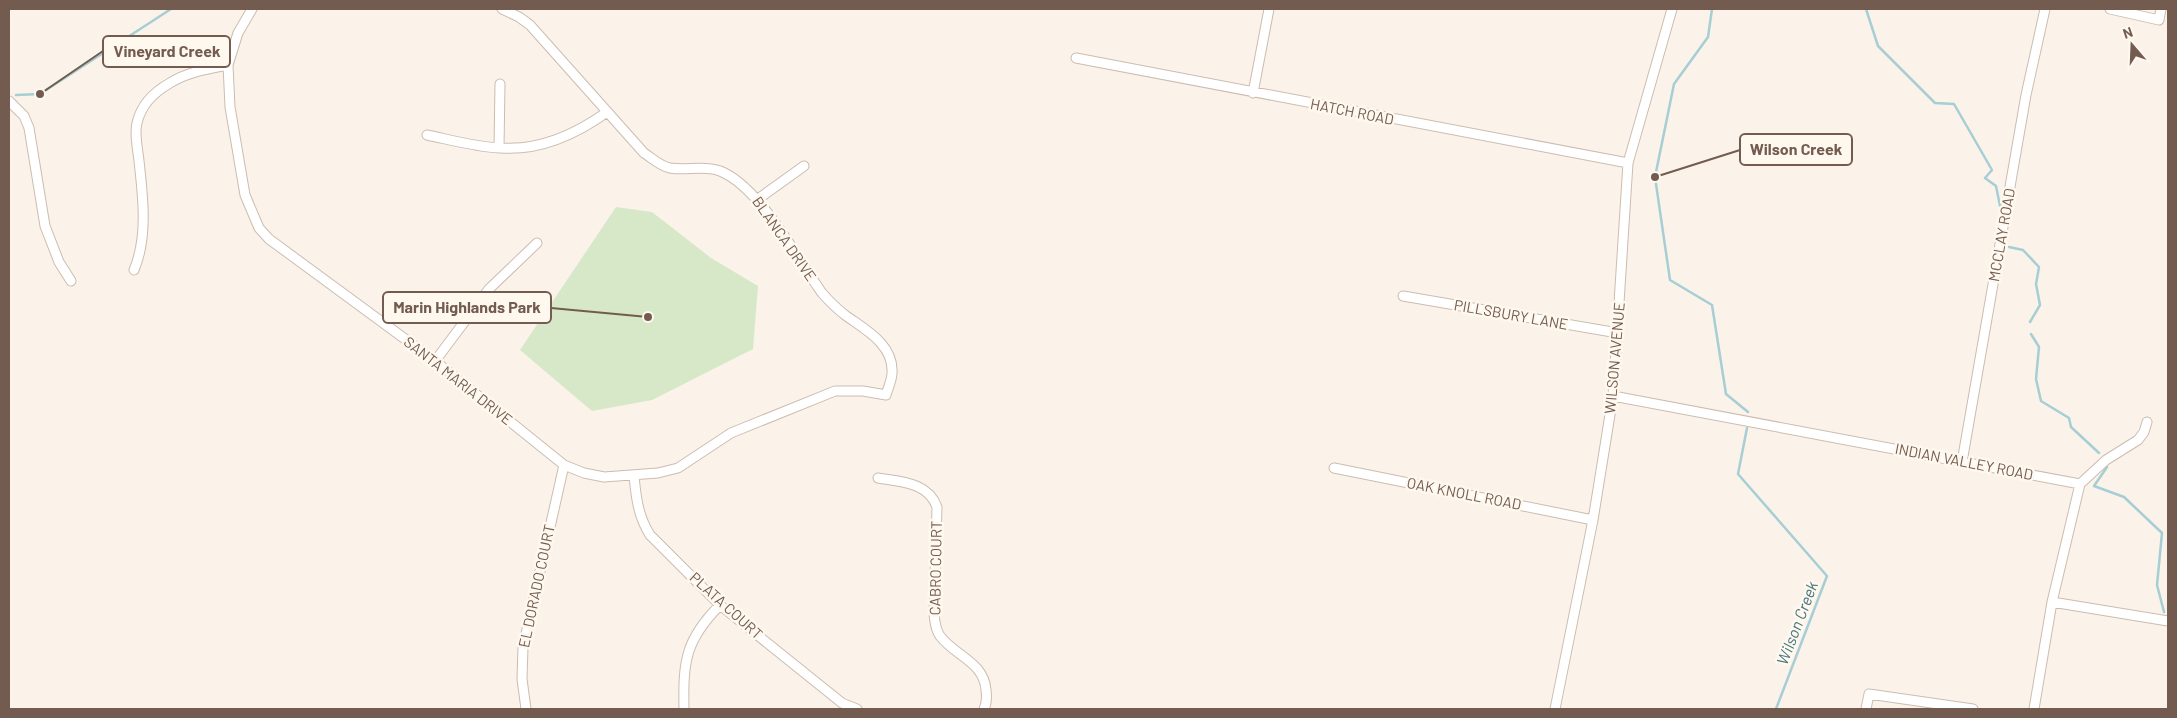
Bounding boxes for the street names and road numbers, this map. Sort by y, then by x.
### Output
street label: HATCH ROAD [1309,94,1395,128]
street label: MCCLAY ROAD [1984,187,2018,283]
street label: BLANCA DRIVE [749,193,821,284]
street label: PILLSBURY LANE [1453,295,1570,333]
street label: WILSON AVENUE [1600,301,1628,414]
street label: SANTA MARIA DRIVE [401,332,516,428]
street label: INDIAN VALLEY ROAD [1894,439,2035,483]
street label: OAK KNOLL ROAD [1405,473,1523,513]
street label: CABRO COURT [925,520,945,616]
street label: EL DORADO COURT [514,523,558,649]
street label: PLATA COURT [687,568,767,643]

